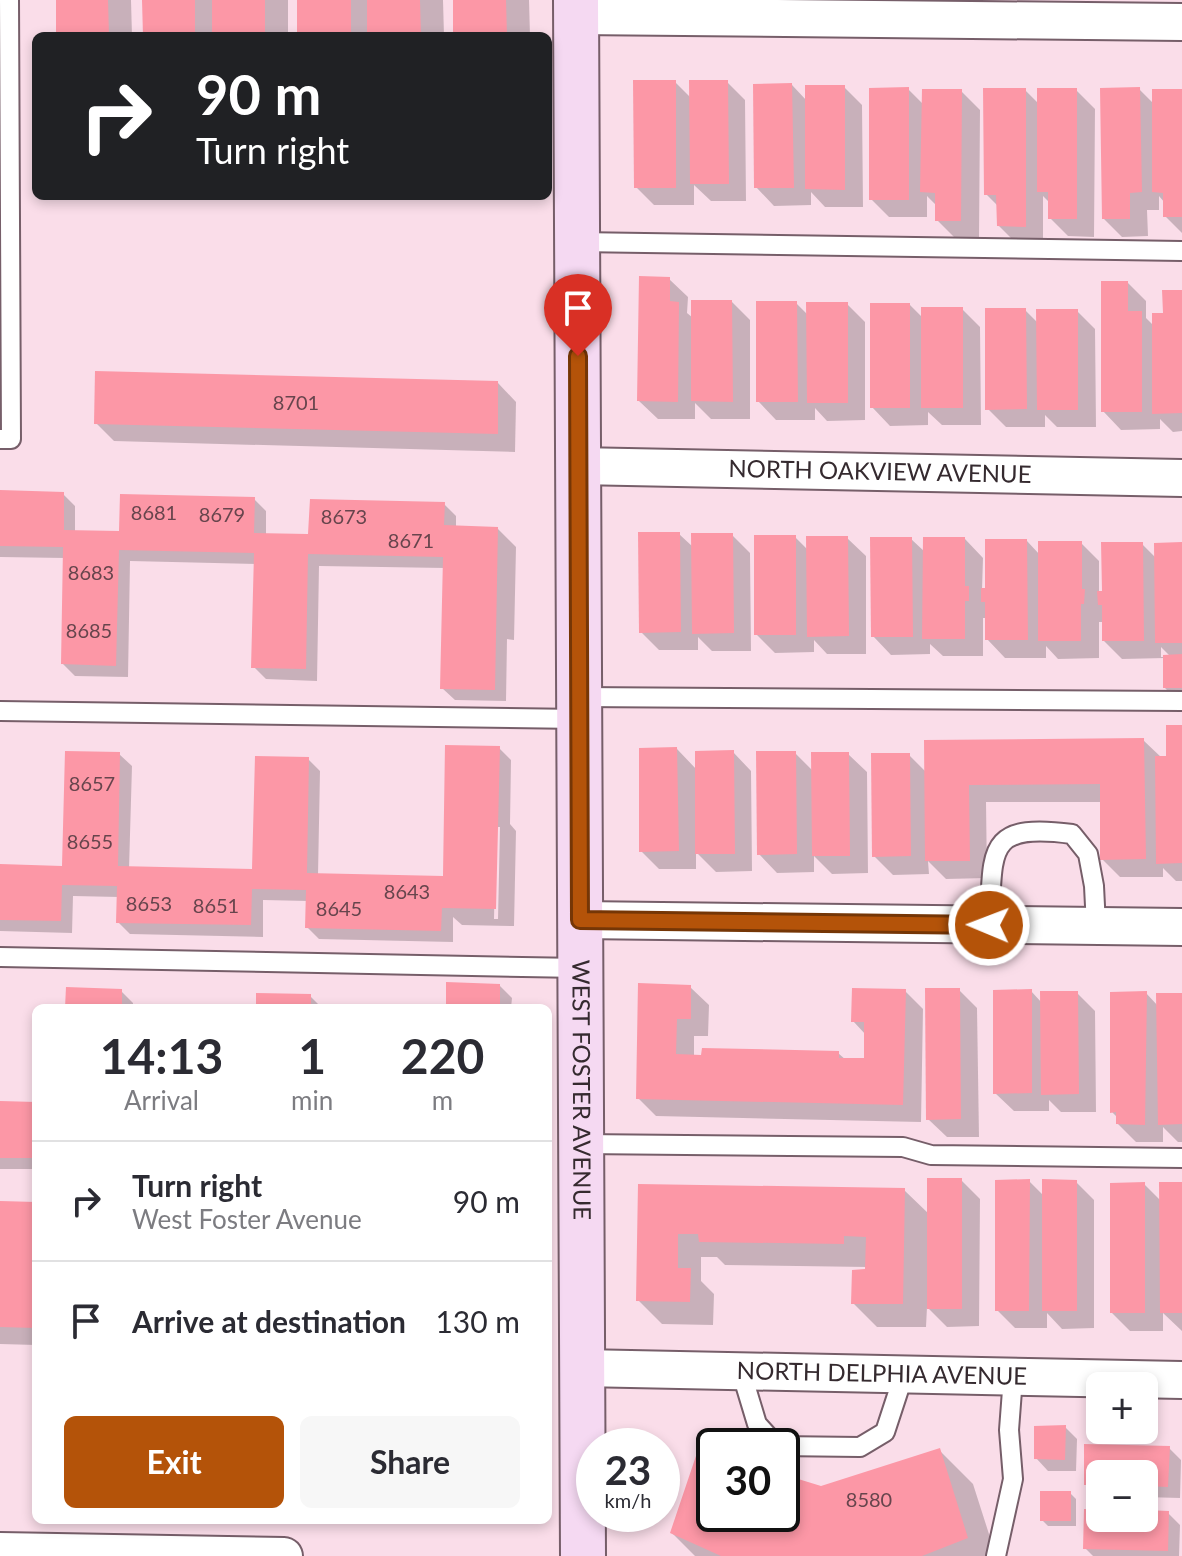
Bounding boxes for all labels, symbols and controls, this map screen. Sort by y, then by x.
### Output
text: 90 m [196,60,321,127]
icon: right [64,64,168,168]
text: Turn right [196,128,349,172]
pin [544,274,612,356]
icon: arrive [556,286,600,330]
house number: 8701 [273,390,319,414]
street label: NORTH OAKVIEW AVENUE [728,453,1032,488]
house number: 8681 [131,500,177,524]
house number: 8679 [199,502,245,526]
house number: 8673 [321,504,367,528]
house number: 8671 [388,528,434,552]
house number: 8683 [68,560,114,584]
house number: 8685 [66,618,112,642]
house number: 8657 [69,771,115,795]
house number: 8655 [67,829,113,853]
house number: 8643 [384,879,430,903]
position arrow [947,883,1031,967]
house number: 8653 [126,891,172,915]
house number: 8651 [193,893,239,917]
house number: 8645 [316,896,362,920]
street label: WEST FOSTER AVENUE [567,960,597,1220]
text: 14:13 [100,1027,223,1084]
text: 1 [298,1027,326,1084]
text: 220 [401,1027,484,1084]
text: Arrival [124,1084,199,1116]
text: min [291,1084,333,1116]
text: m [432,1084,453,1116]
text: Turn right [132,1167,262,1203]
icon: right [64,1179,108,1223]
text: 90 m [453,1183,520,1219]
text: West Foster Avenue [132,1203,362,1235]
icon: arrive [64,1299,108,1343]
text: Arrive at destination [132,1303,406,1339]
text: 130 m [435,1303,520,1339]
street label: NORTH DELPHIA AVENUE [737,1355,1027,1390]
map controls [1086,1372,1158,1532]
button: + [1086,1372,1158,1444]
button: Exit [64,1416,284,1508]
button: Share [300,1416,520,1508]
speed limit sign: 30 [696,1428,800,1532]
text: 23 [605,1446,651,1494]
button: − [1086,1460,1158,1532]
house number: 8580 [846,1487,892,1511]
text: km/h [605,1488,651,1512]

